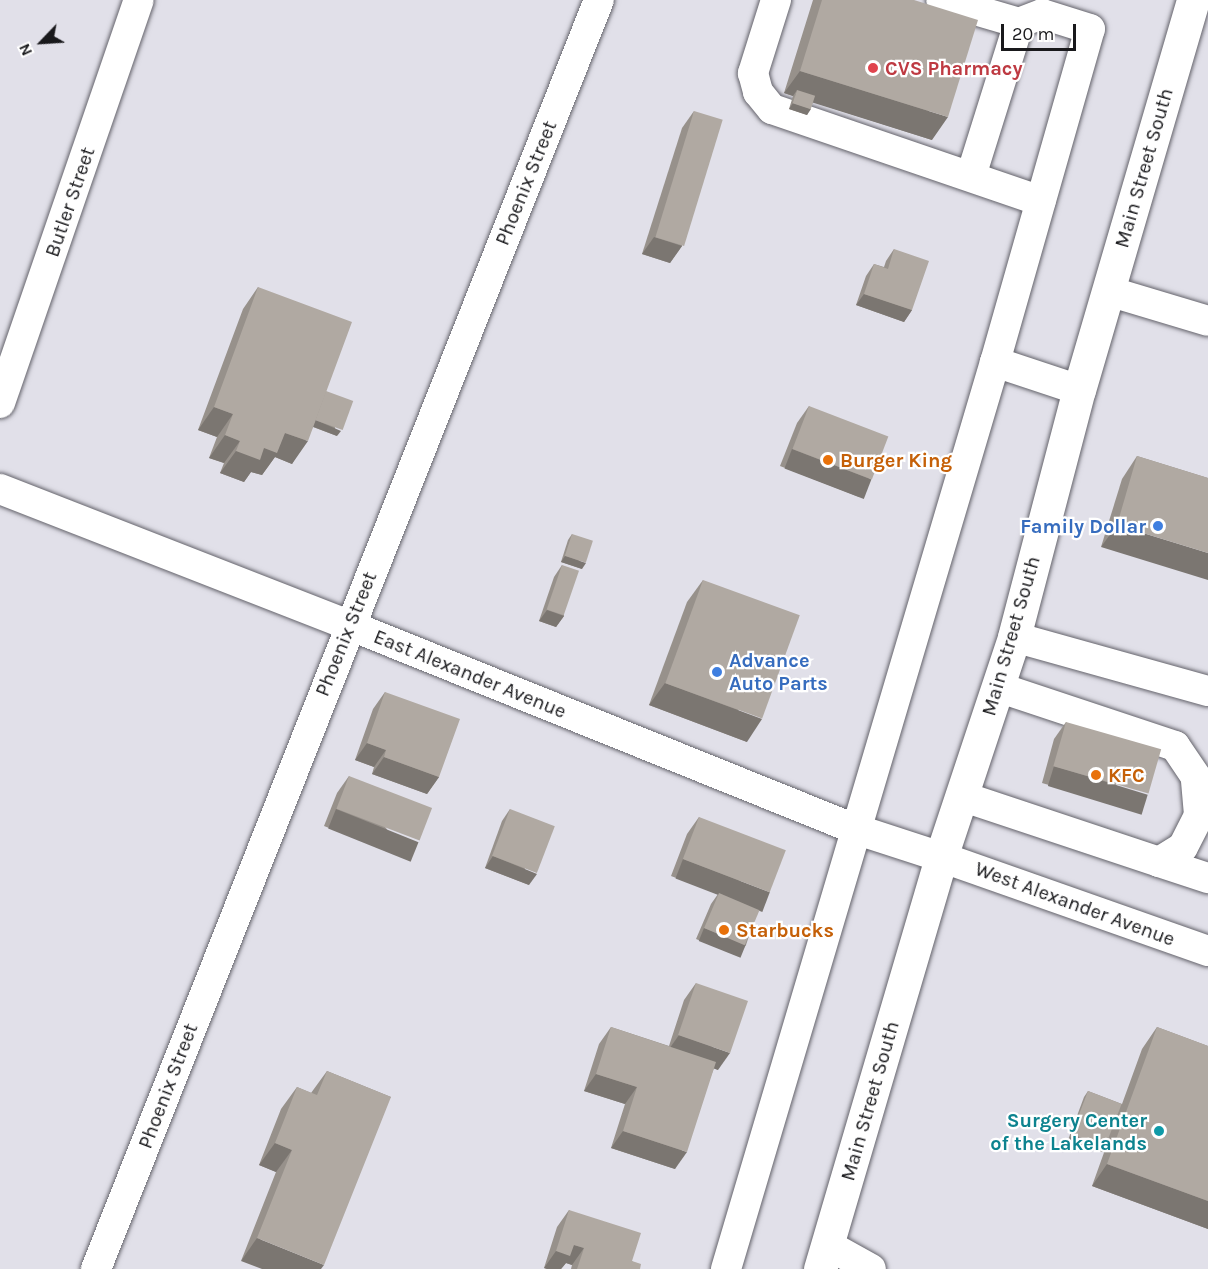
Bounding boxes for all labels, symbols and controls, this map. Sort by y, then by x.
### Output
north arrow [12,12,72,72]
scale bar [1004,12,1079,50]
text: 20 m [1012,23,1054,45]
text: N [14,41,36,59]
place label: CVS Pharmacy [885,56,1022,80]
marker: CVS Pharmacy [866,61,880,75]
street label: Main Street South [1110,85,1178,251]
street label: Phoenix Street [490,117,562,249]
street label: Butler Street [40,144,100,260]
place label: Burger King [840,448,952,472]
marker: Burger King [821,453,835,467]
place label: Family Dollar [1020,514,1146,538]
marker: Family Dollar [1151,519,1165,533]
street label: Main Street South [977,553,1045,719]
street label: Phoenix Street [310,568,382,700]
street label: East Alexander Avenue [370,624,570,724]
place label: Advance Auto Parts [729,648,828,695]
marker: Advance Auto Parts [710,665,724,679]
place label: KFC [1108,763,1145,787]
marker: KFC [1089,768,1103,782]
street label: West Alexander Avenue [972,857,1178,951]
place label: Starbucks [736,918,834,942]
marker: Starbucks [717,923,731,937]
street label: Main Street South [836,1018,904,1184]
street label: Phoenix Street [133,1020,203,1152]
place label: Surgery Center of the Lakelands [990,1108,1147,1155]
marker: Surgery Center of the Lakelands [1152,1124,1166,1138]

